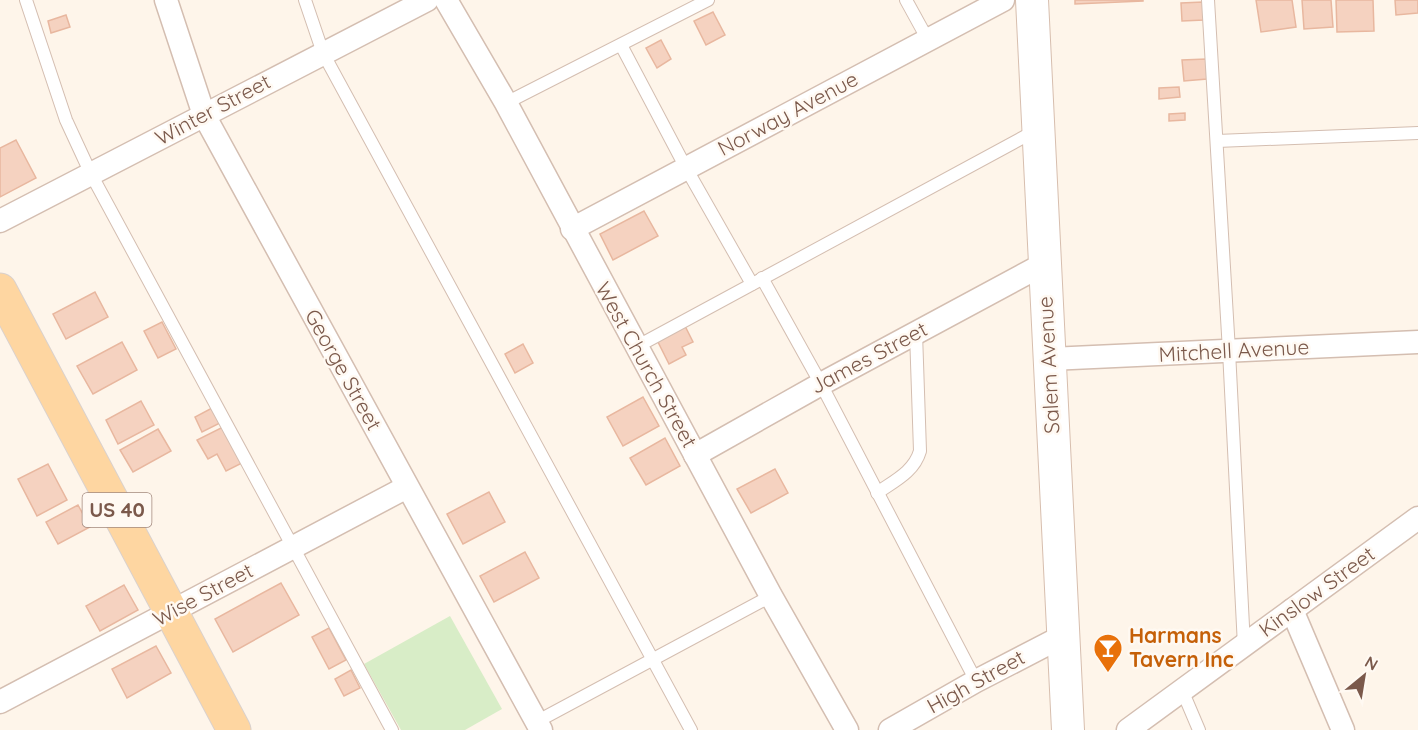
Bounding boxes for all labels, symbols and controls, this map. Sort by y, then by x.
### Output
street label: Norway Avenue [713,65,862,161]
street label: Winter Street [150,68,275,150]
street label: West Church Street [590,277,703,452]
street label: Salem Avenue [1031,296,1065,434]
street label: George Street [300,304,388,435]
street label: James Street [806,315,931,399]
street label: Mitchell Avenue [1158,333,1310,367]
road number: US 40 [82,493,152,527]
street label: Kinslow Street [1253,540,1379,642]
street label: Wise Street [148,557,257,631]
place label: Harmans Tavern Inc [1129,622,1234,672]
bar icon: Harmans Tavern Inc [1092,632,1124,674]
street label: High Street [922,644,1029,719]
north arrow [1334,646,1394,706]
text: N [1361,651,1382,675]

